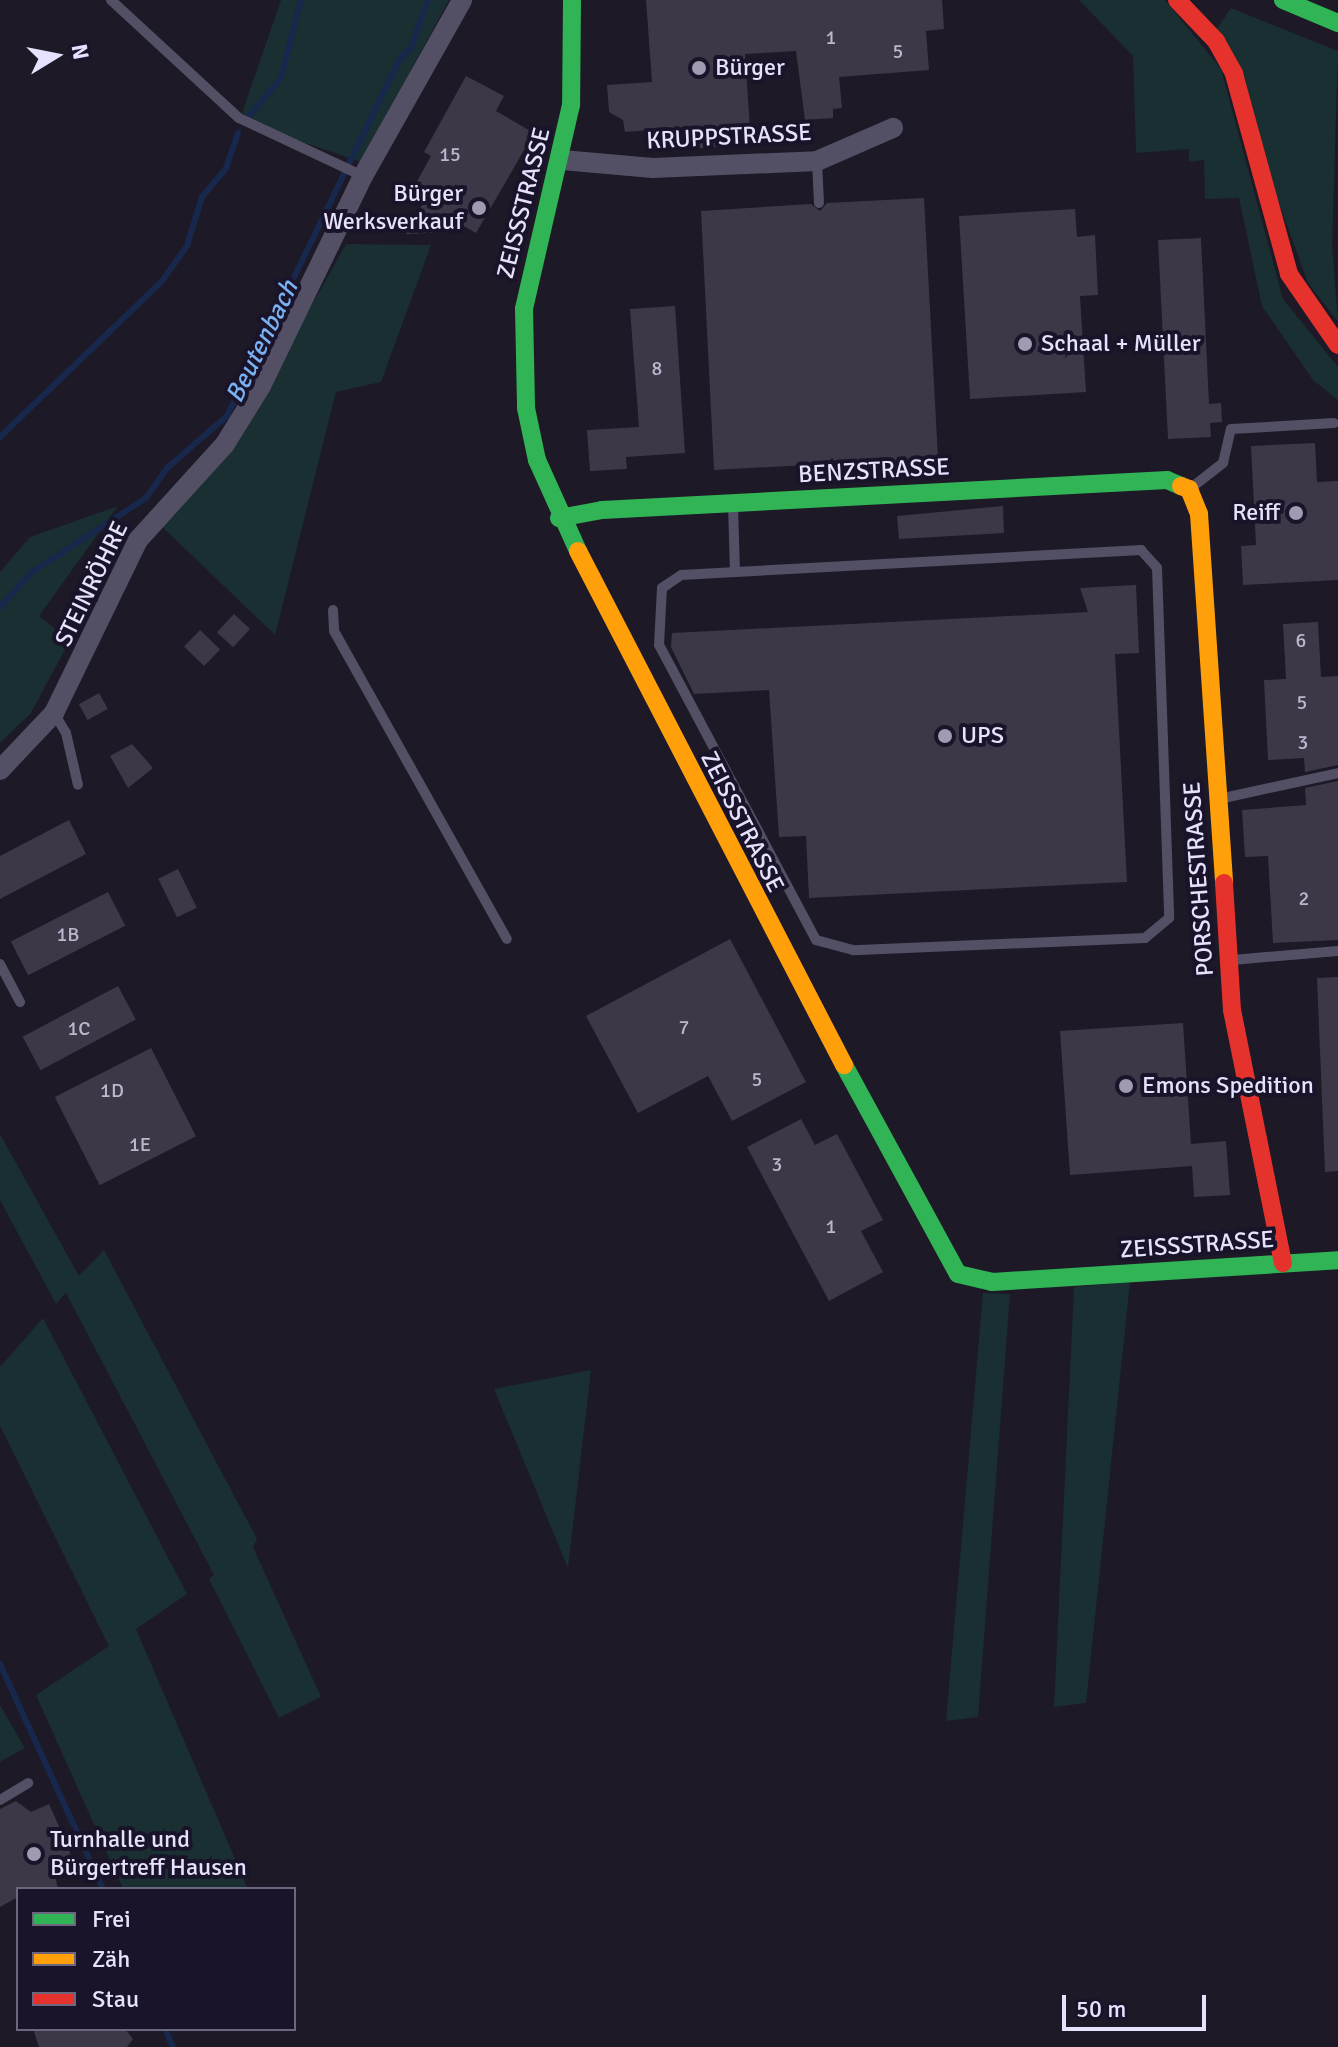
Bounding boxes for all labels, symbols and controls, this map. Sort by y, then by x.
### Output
north arrow [16,16,96,96]
house number: 1 [826,25,836,49]
house number: 5 [893,39,903,63]
text: N [66,42,95,62]
place label: Bürger [715,54,785,82]
marker: Bürger [690,59,708,77]
street label: KRUPPSTRASSE [646,118,812,156]
street label: ZEISSSTRASSE [491,125,557,281]
house number: 15 [439,142,461,166]
place label: Bürger Werksverkauf [323,180,463,236]
marker: Bürger Werksverkauf [470,199,488,217]
water label: Beutenbach [220,276,306,408]
place label: Schaal + Müller [1041,330,1201,358]
marker: Schaal + Müller [1016,335,1034,353]
house number: 8 [652,356,662,380]
street label: BENZSTRASSE [797,453,951,489]
place label: Reiff [1232,499,1280,527]
marker: Reiff [1287,504,1305,522]
street label: STEINRÖHRE [49,517,135,651]
house number: 6 [1296,628,1306,652]
house number: 5 [1297,690,1307,714]
place label: UPS [961,722,1004,750]
marker: UPS [936,727,954,745]
house number: 3 [1298,730,1308,754]
street label: ZEISSSTRASSE [694,747,790,897]
street label: PORSCHESTRASSE [1178,781,1220,977]
house number: 2 [1299,886,1309,910]
house number: 1B [57,922,79,946]
house number: 7 [679,1015,689,1039]
house number: 1C [68,1016,90,1040]
house number: 5 [752,1067,762,1091]
place label: Emons Spedition [1142,1072,1314,1100]
marker: Emons Spedition [1117,1077,1135,1095]
house number: 1D [100,1078,124,1102]
house number: 1E [129,1132,151,1156]
house number: 3 [772,1152,782,1176]
house number: 1 [826,1214,836,1238]
street label: ZEISSSTRASSE [1119,1225,1275,1265]
place label: Turnhalle und Bürgertreff Hausen [50,1826,247,1882]
marker: Turnhalle und Bürgertreff Hausen [25,1845,43,1863]
legend [16,1887,296,2031]
text: Frei [92,1904,131,1934]
text: Zäh [92,1944,130,1974]
scale bar [1066,1979,1210,2029]
text: Stau [92,1984,139,2014]
text: 50 m [1076,1994,1126,2024]

